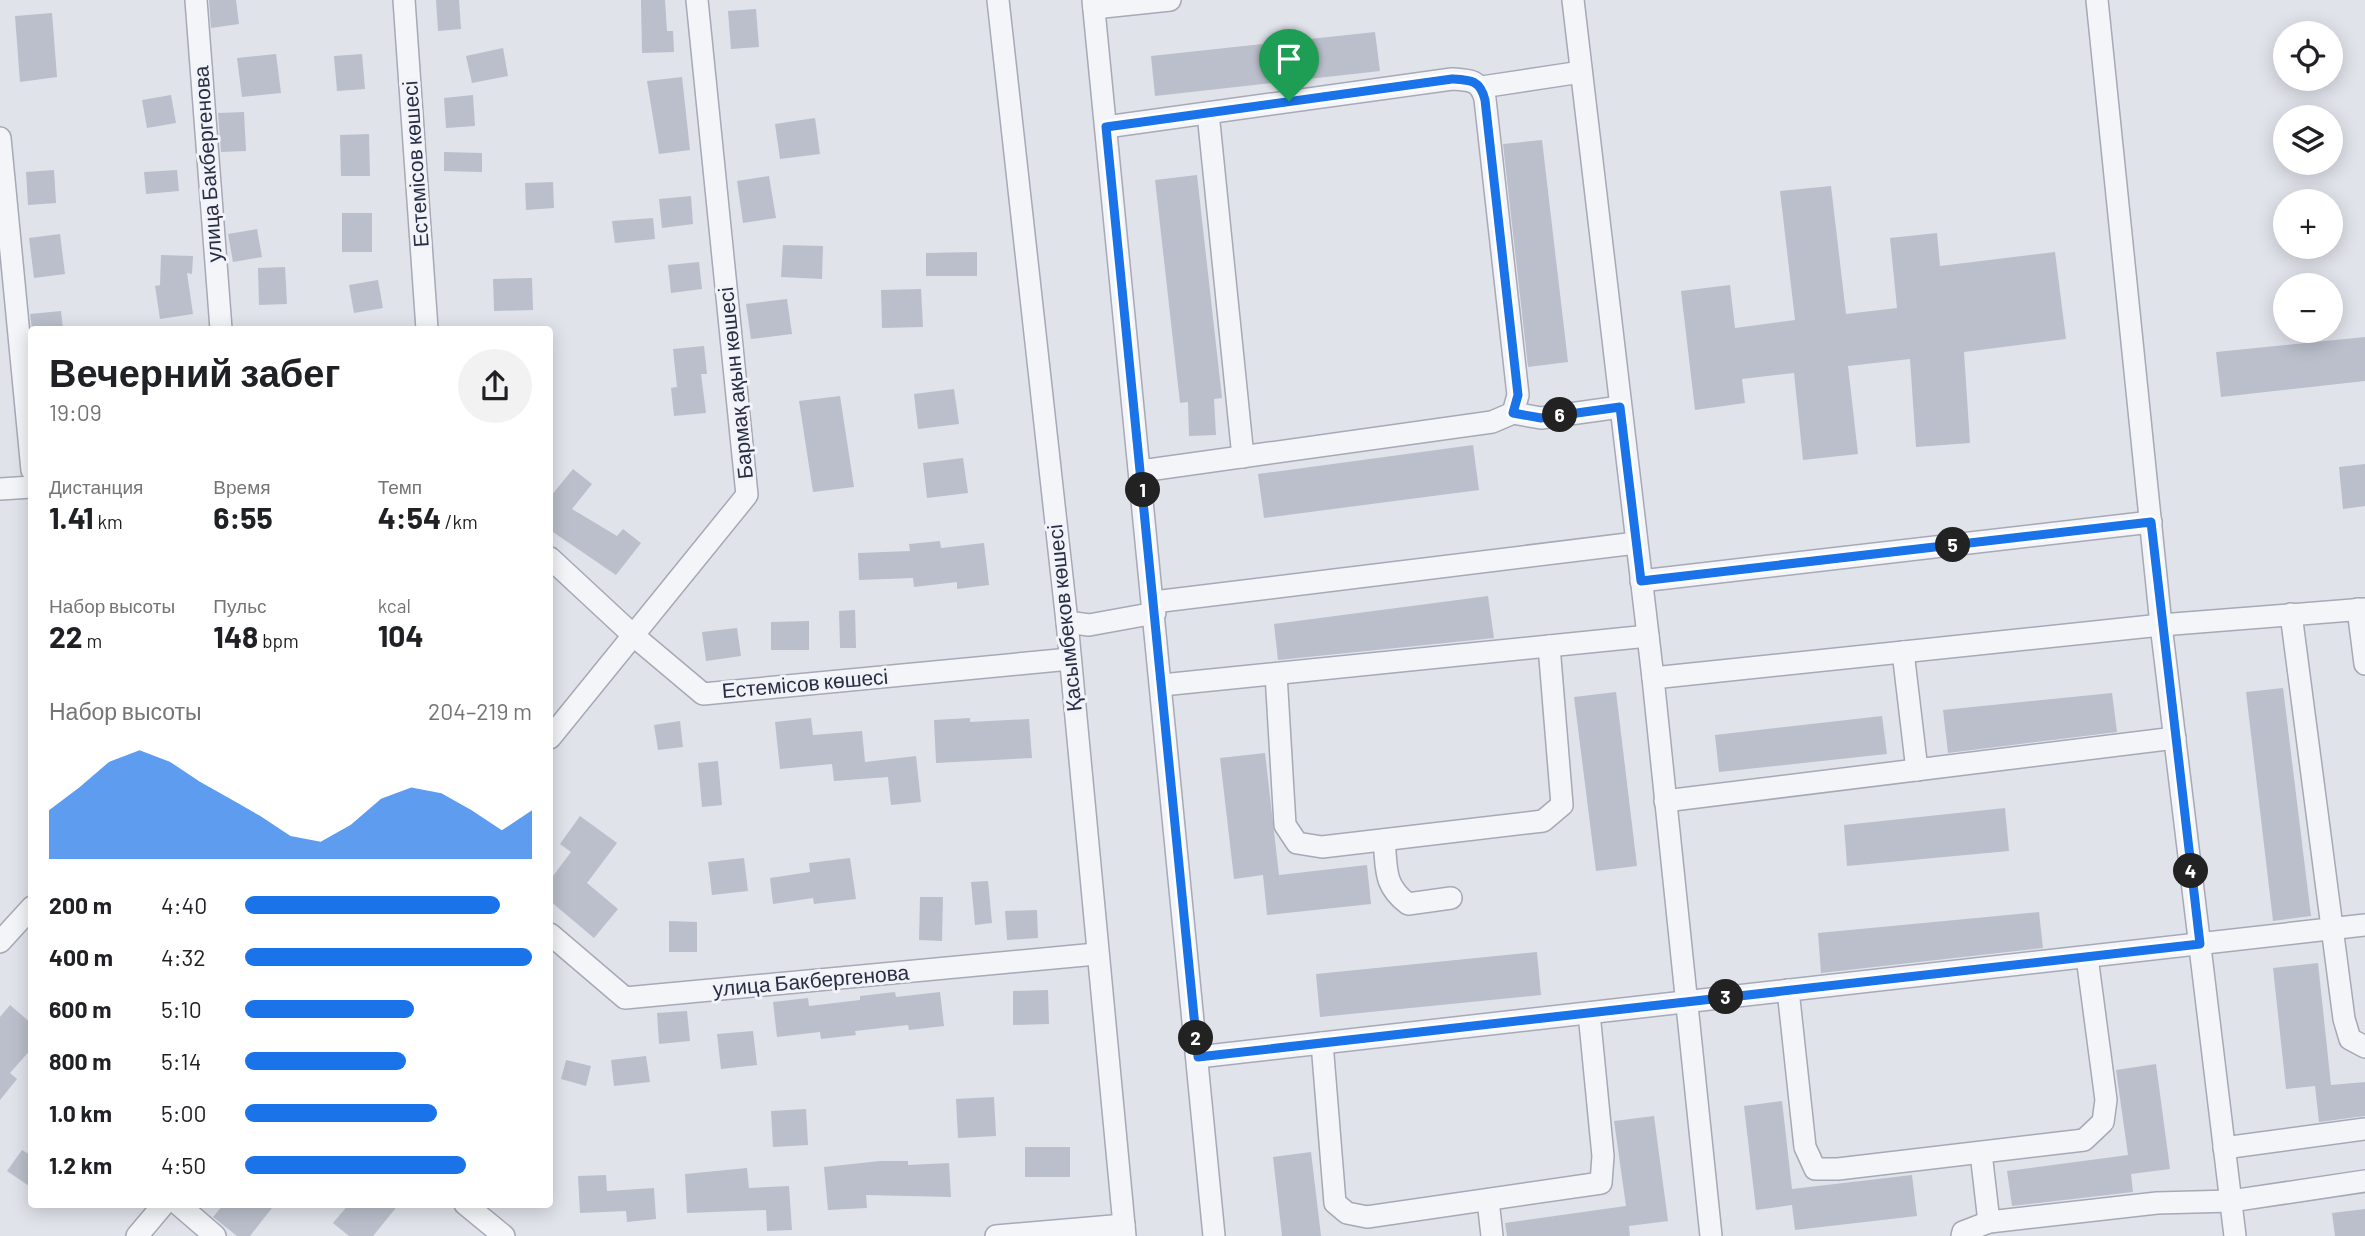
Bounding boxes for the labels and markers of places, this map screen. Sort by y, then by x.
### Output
pin [1259,29,1319,101]
pin: 6 [1542,398,1578,432]
pin: 1 [1126,472,1160,508]
pin: 5 [1936,528,1970,562]
pin: 4 [2174,854,2208,888]
pin: 3 [1708,979,1744,1014]
pin: 2 [1178,1020,1214,1056]

